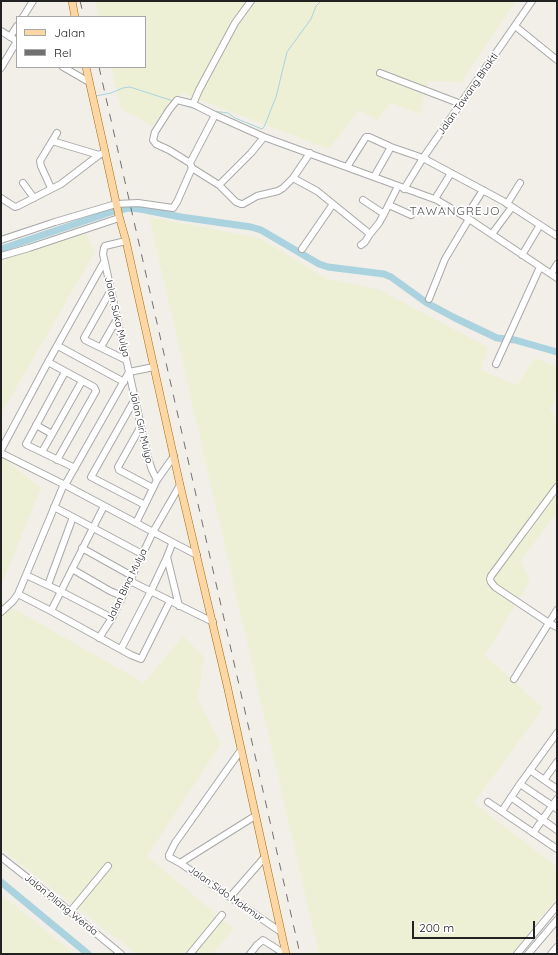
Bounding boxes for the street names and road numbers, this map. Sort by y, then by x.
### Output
street label: Jalan Tawang Bhakti [435,51,501,137]
street label: Jalan Suka Mulya [102,276,132,358]
street label: Jalan Giri Mulyo [127,389,155,465]
street label: Jalan Bina Mulya [104,547,150,623]
street label: Jalan Sido Makmur [186,863,266,925]
street label: Jalan Pilang Werda [22,872,100,938]

